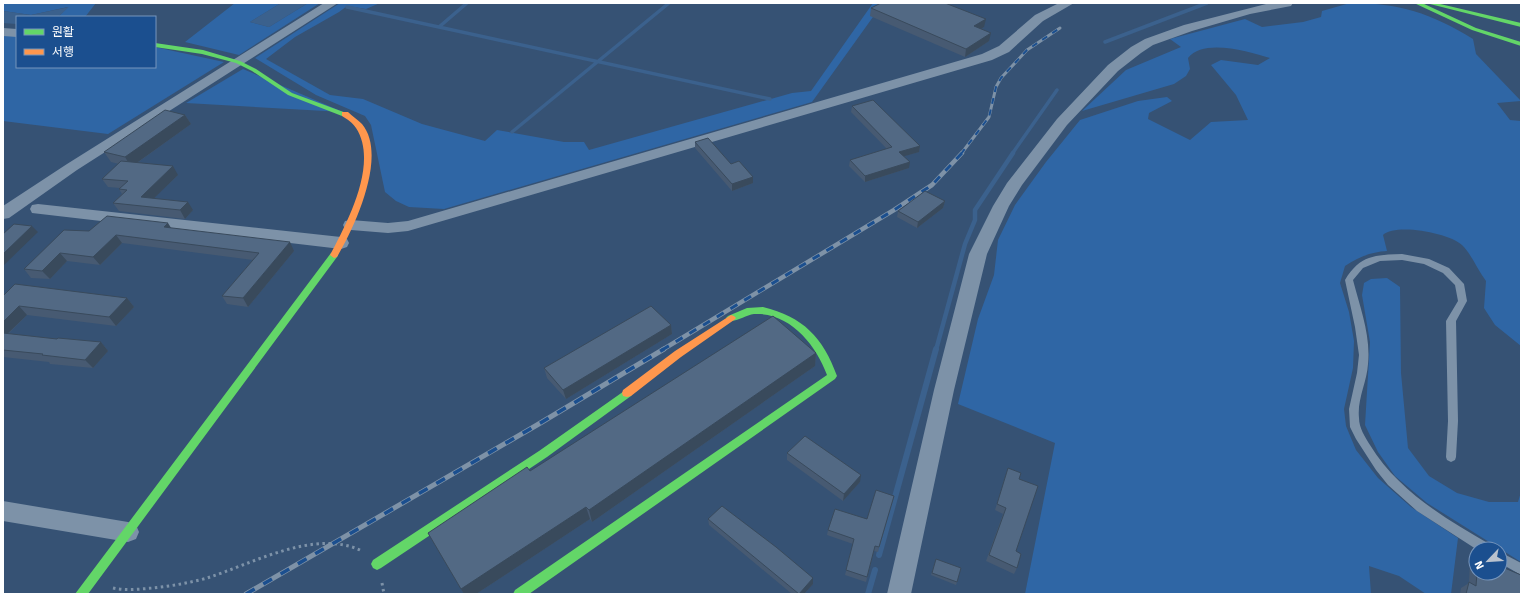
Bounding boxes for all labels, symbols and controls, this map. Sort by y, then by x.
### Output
legend [16,16,156,68]
text: 원활 [52,25,74,40]
text: 서행 [52,45,74,60]
north arrow [1468,541,1508,581]
text: N [1472,559,1487,571]

